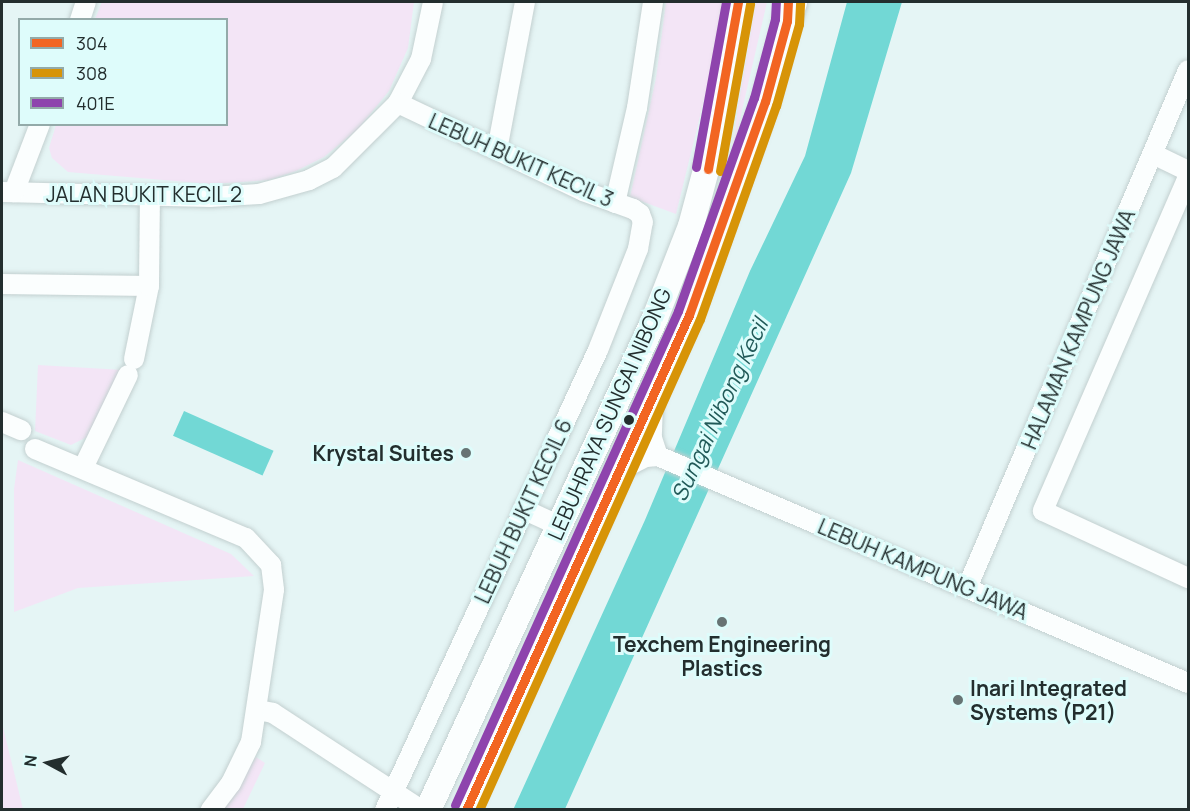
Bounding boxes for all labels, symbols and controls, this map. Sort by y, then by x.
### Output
legend [18,18,228,126]
text: 304 [76,31,108,55]
text: 308 [76,61,107,85]
text: 401E [76,91,115,115]
street label: LEBUH BUKIT KECIL 3 [424,108,618,212]
street label: JALAN BUKIT KECIL 2 [45,181,243,207]
street label: HALAMAN KAMPUNG JAWA [1016,205,1140,453]
street label: LEBUHRAYA SUNGAI NIBONG [542,284,676,544]
water label: Sungai Nibong Kecil [666,315,774,505]
street label: LEBUH BUKIT KECIL 6 [469,414,577,608]
unlabelled marker [623,414,635,426]
place label: Krystal Suites [313,440,454,466]
marker: Krystal Suites [459,446,473,460]
street label: LEBUH KAMPUNG JAWA [814,513,1032,625]
marker: Texchem Engineering Plastics [715,615,729,629]
place label: Texchem Engineering Plastics [613,631,831,681]
place label: Inari Integrated Systems (P21) [970,675,1127,725]
marker: Inari Integrated Systems (P21) [951,693,965,707]
north arrow [18,733,78,793]
text: N [19,754,42,768]

